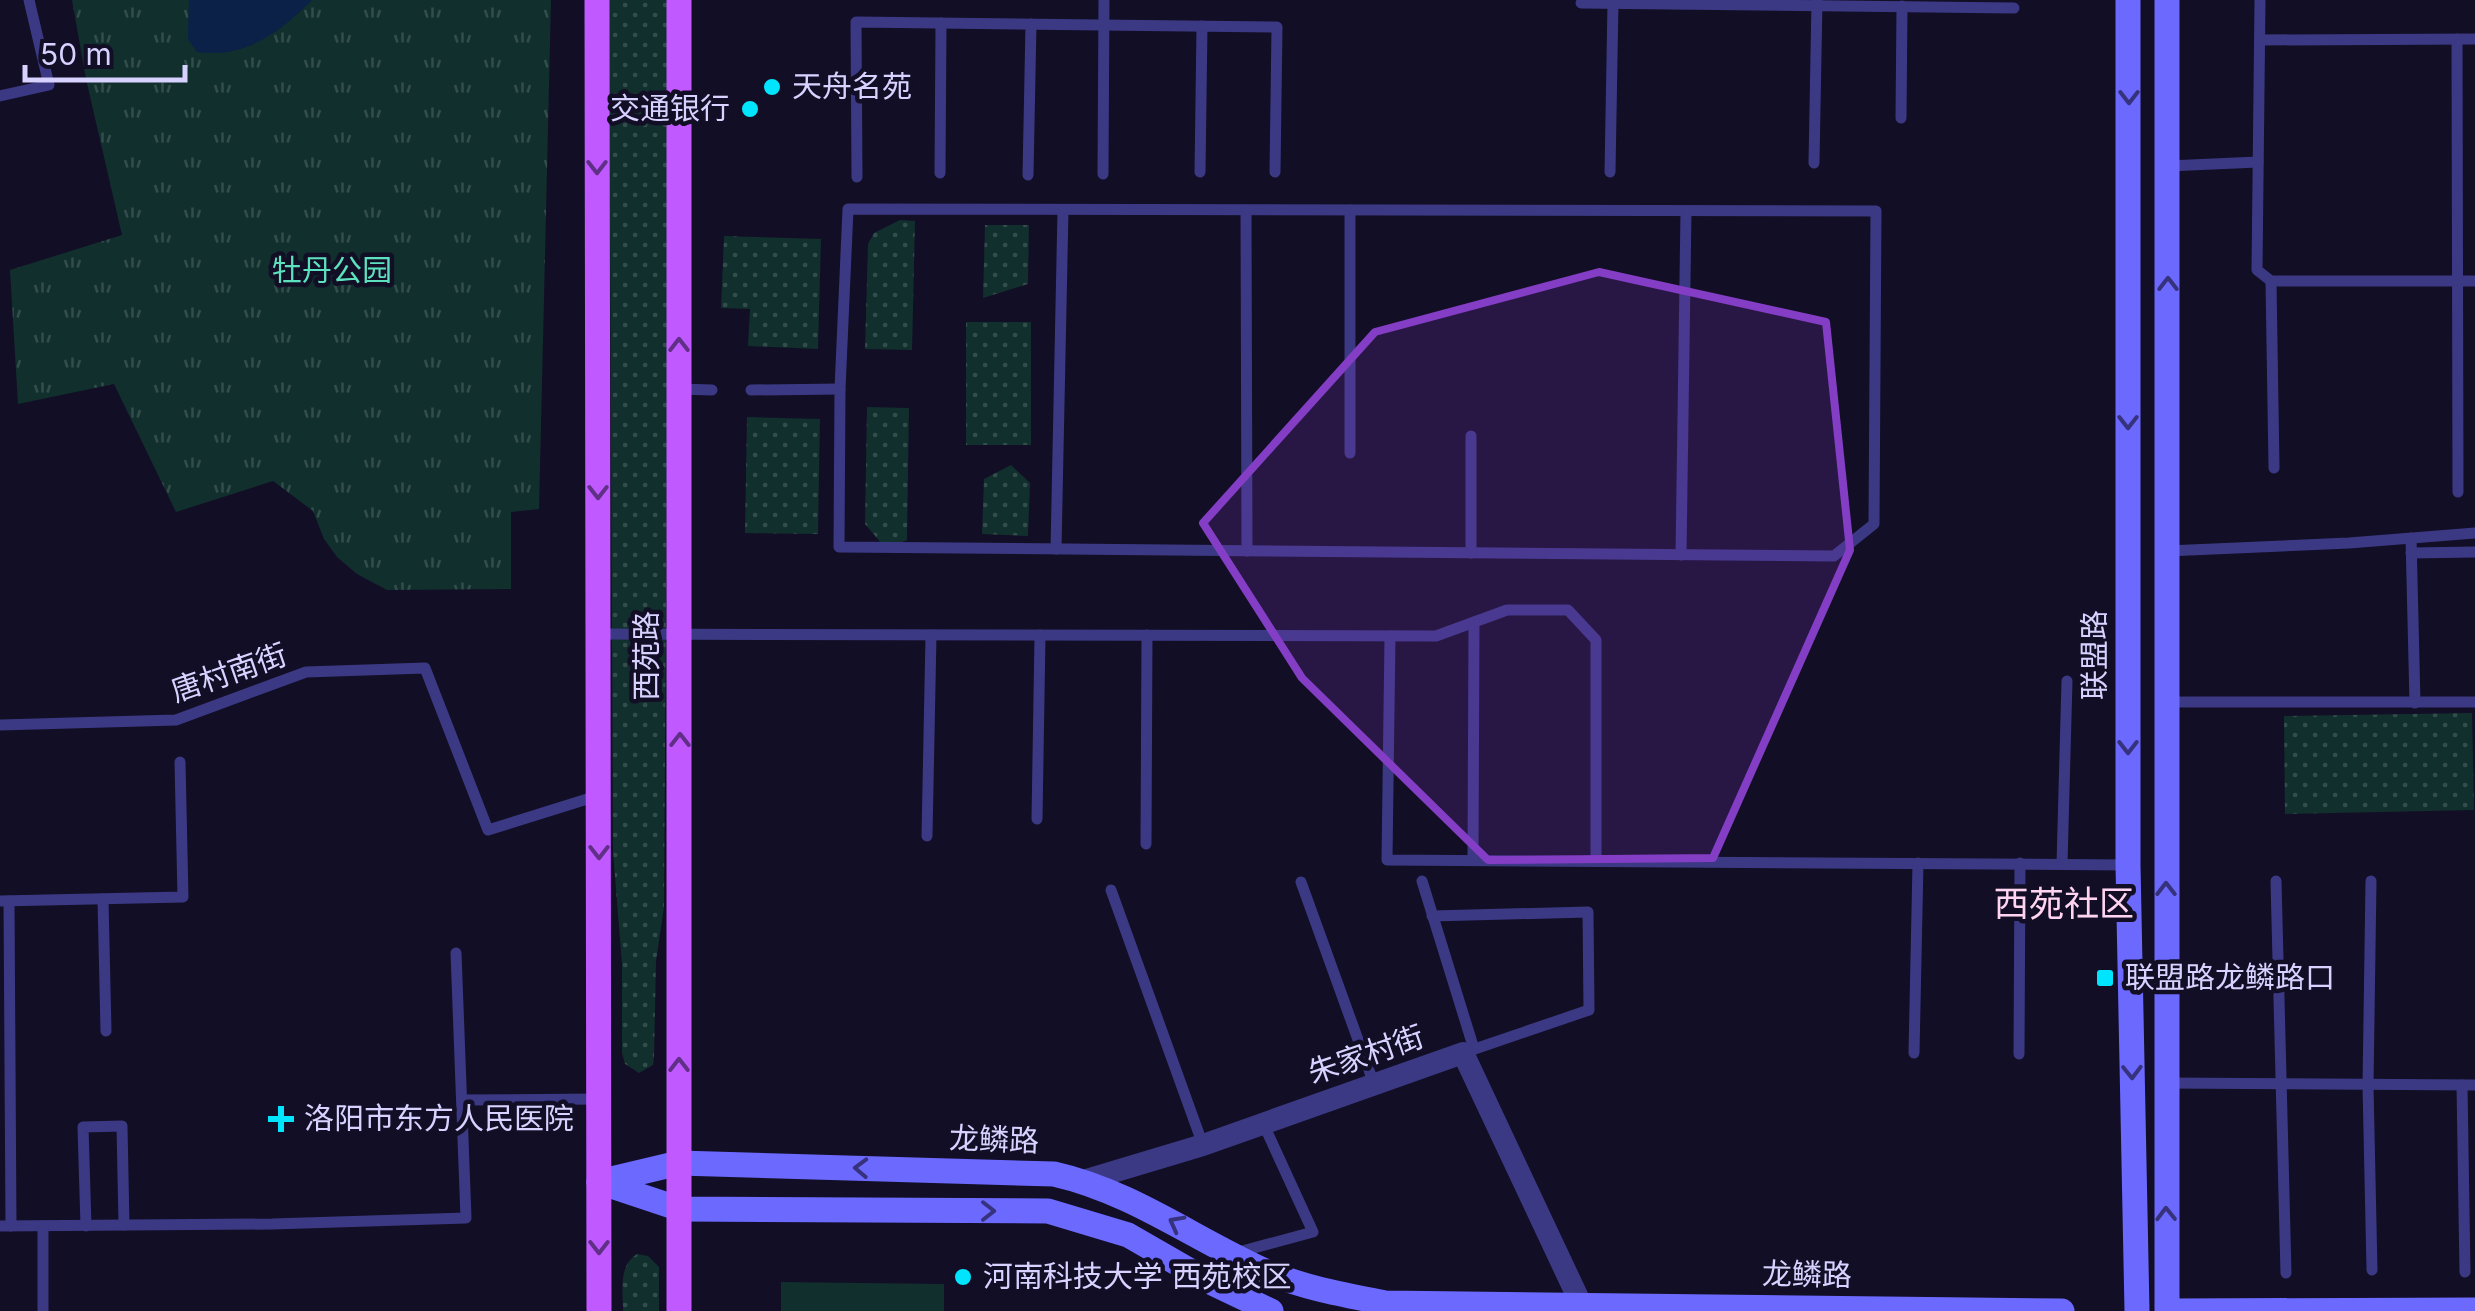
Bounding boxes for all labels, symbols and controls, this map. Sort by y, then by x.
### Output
scale bar [25,20,185,82]
text: 50 m [40,36,112,72]
place label: 天舟名苑 [792,68,912,104]
marker: 天舟名苑 [761,76,783,98]
place label: 交通银行 [610,90,730,126]
one-way arrow [2118,90,2140,106]
marker: 交通银行 [739,98,761,120]
one-way arrow [586,160,608,176]
park label: 牡丹公园 [272,252,392,288]
one-way arrow [2157,275,2179,290]
one-way arrow [668,337,690,352]
one-way arrow [2117,416,2139,431]
one-way arrow [587,486,609,501]
street label: 联盟路 [2076,610,2112,700]
street label: 西苑路 [628,611,664,701]
street label: 唐村南街 [166,636,291,709]
one-way arrow [669,732,691,748]
one-way arrow [2117,740,2139,756]
one-way arrow [588,846,610,861]
one-way arrow [2155,880,2177,896]
district label: 西苑社区 [1994,882,2134,924]
place label: 联盟路龙鳞路口 [2125,959,2335,995]
marker: 联盟路龙鳞路口 [2094,967,2116,989]
street label: 朱家村街 [1303,1018,1428,1091]
one-way arrow [668,1057,690,1072]
one-way arrow [2121,1065,2142,1081]
place label: 洛阳市东方人民医院 [304,1100,574,1136]
marker: 洛阳市东方人民医院 [268,1106,294,1132]
street label: 龙鳞路 [948,1119,1040,1159]
one-way arrow [853,1158,869,1179]
one-way arrow [980,1200,996,1222]
one-way arrow [2155,1205,2177,1220]
one-way arrow [1168,1216,1186,1236]
one-way arrow [588,1240,610,1255]
street label: 龙鳞路 [1762,1255,1852,1293]
place label: 河南科技大学 西苑校区 [983,1258,1291,1294]
marker: 河南科技大学 西苑校区 [952,1266,974,1288]

